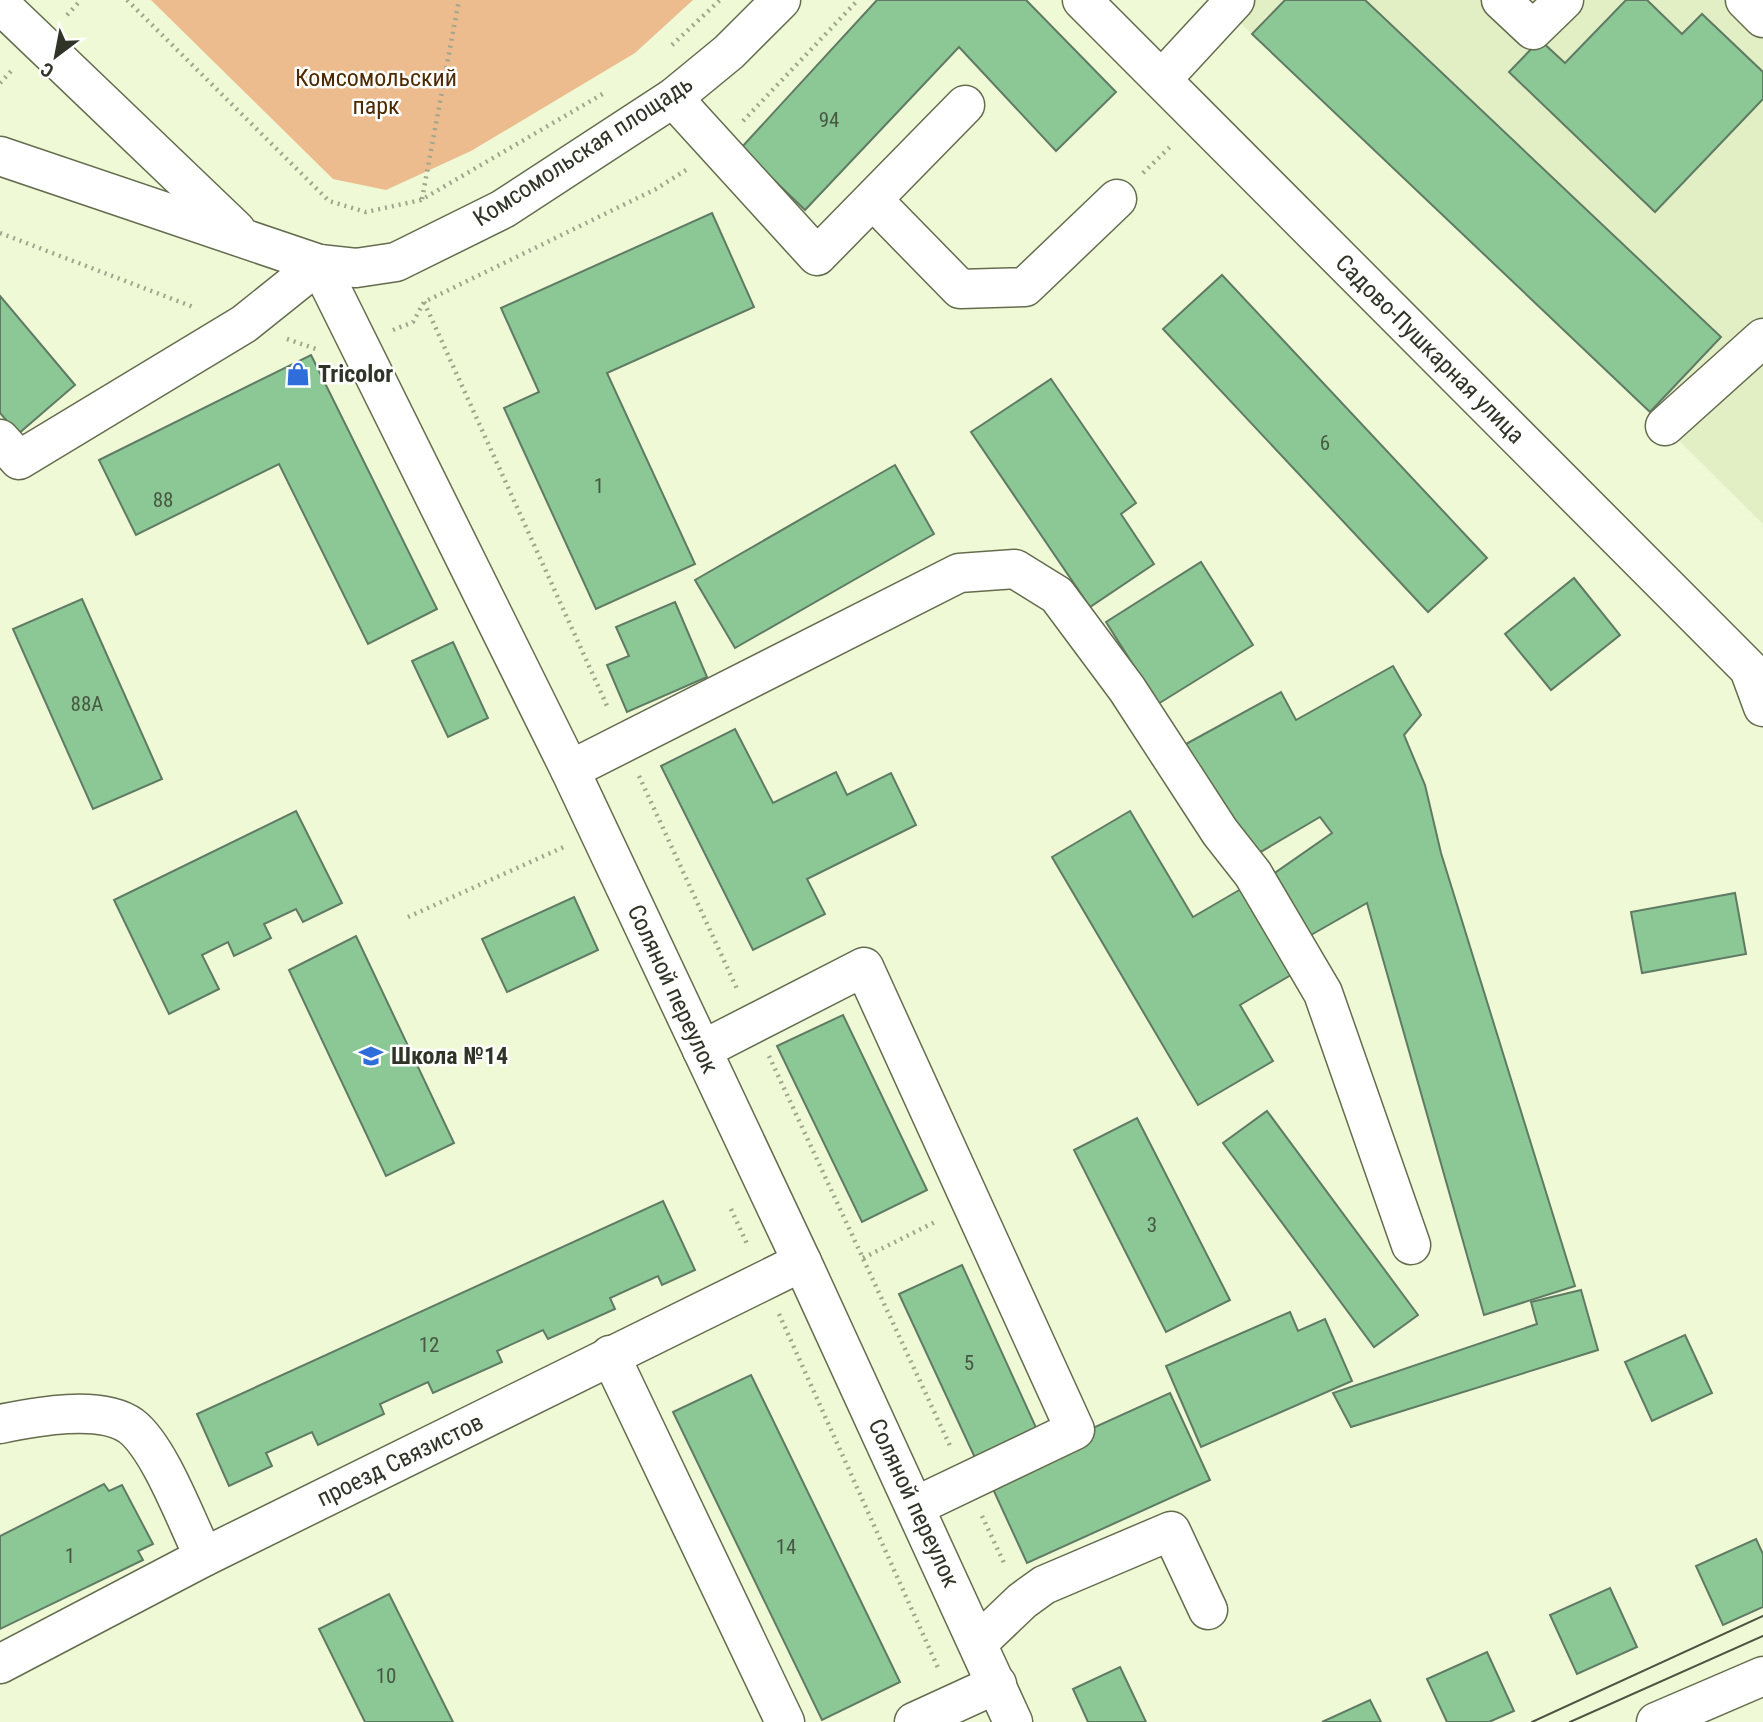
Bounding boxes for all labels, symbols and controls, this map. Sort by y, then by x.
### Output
north arrow [21,21,91,91]
text: С [36,57,58,83]
park label: Комсомольский парк [295,64,457,120]
street label: Комсомольская площадь [468,70,698,232]
house number: 94 [819,108,839,132]
street label: Садово-Пушкарная улица [1330,249,1530,449]
shop icon: Tricolor [284,360,312,388]
place label: Tricolor [318,360,393,388]
house number: 6 [1320,431,1330,455]
house number: 1 [594,474,604,498]
house number: 88 [153,488,173,512]
house number: 88А [71,692,103,716]
street label: Соляной переулок [622,900,725,1078]
school or university icon: Школа №14 [357,1042,385,1070]
place label: Школа №14 [391,1042,508,1070]
house number: 3 [1147,1213,1157,1237]
house number: 12 [419,1333,439,1357]
house number: 5 [964,1351,974,1375]
street label: проезд Связистов [312,1408,488,1512]
street label: Соляной переулок [863,1414,966,1592]
house number: 14 [776,1535,796,1559]
house number: 1 [65,1544,75,1568]
house number: 10 [376,1664,396,1688]

